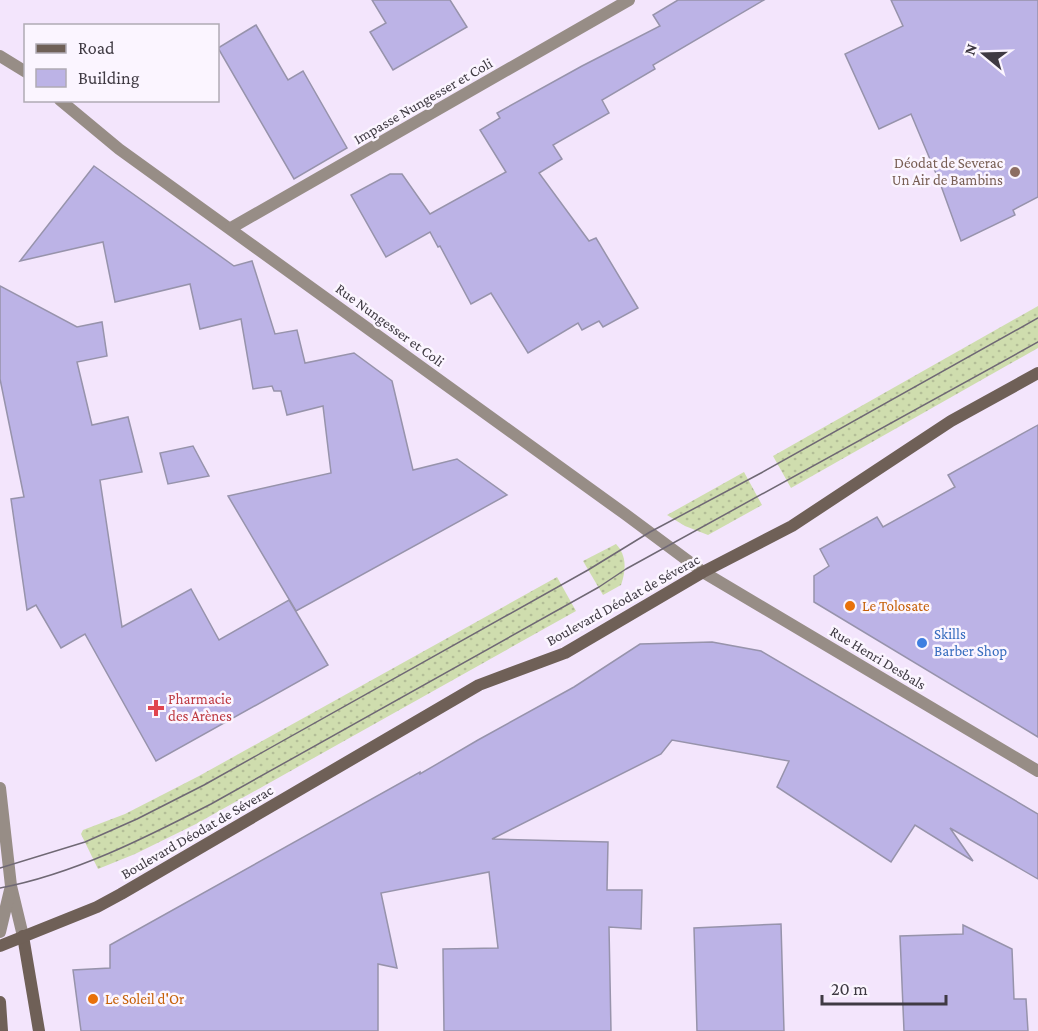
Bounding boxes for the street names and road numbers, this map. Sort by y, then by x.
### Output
street label: Impasse Nungesser et Coli [351,55,496,148]
street label: Rue Nungesser et Coli [332,280,447,371]
street label: Boulevard Déodat de Séverac [544,551,703,649]
street label: Rue Henri Desbals [827,623,929,693]
street label: Boulevard Déodat de Séverac [118,782,276,882]

